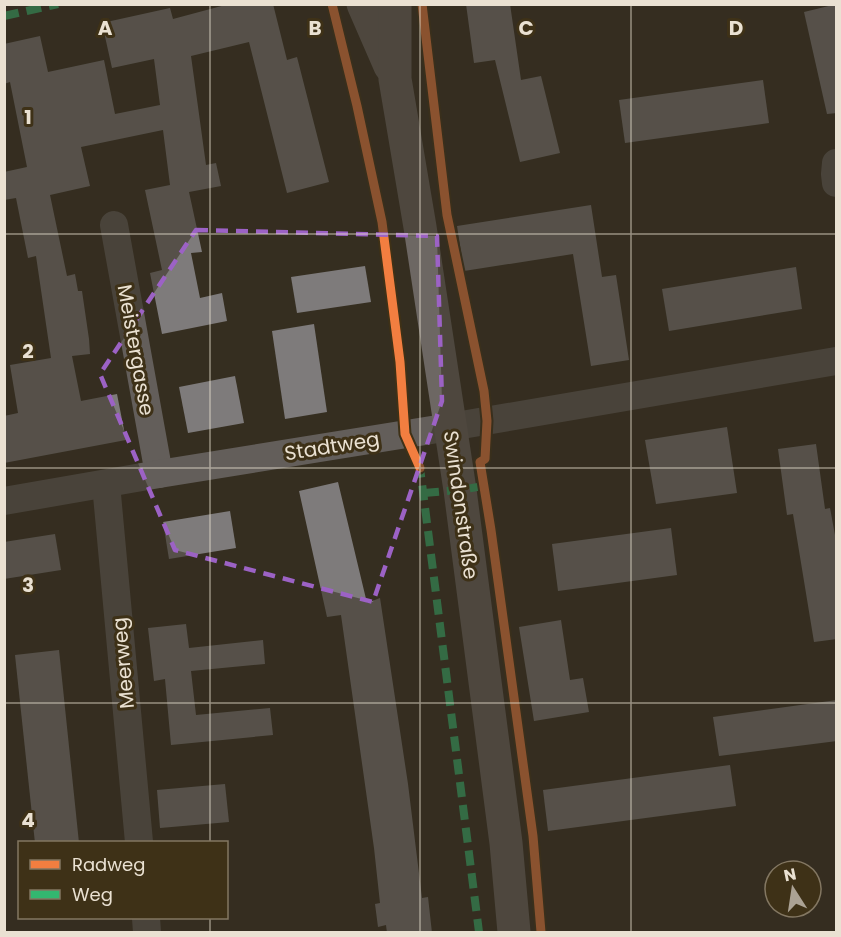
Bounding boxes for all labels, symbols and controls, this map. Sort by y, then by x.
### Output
text: A [98,14,113,42]
text: B [308,14,322,42]
text: C [518,14,534,42]
text: D [729,14,743,42]
text: 1 [24,103,32,131]
street label: Meistergasse [111,282,161,418]
text: 2 [22,337,34,365]
street label: Stadtweg [283,425,381,467]
street label: Swindonstraße [437,429,485,581]
text: 3 [22,571,34,599]
street label: Meerweg [105,616,141,710]
text: 4 [21,806,35,834]
legend [18,841,228,919]
text: Radweg [72,852,145,877]
north arrow [763,859,823,919]
text: N [782,862,798,887]
text: Weg [72,882,113,907]

